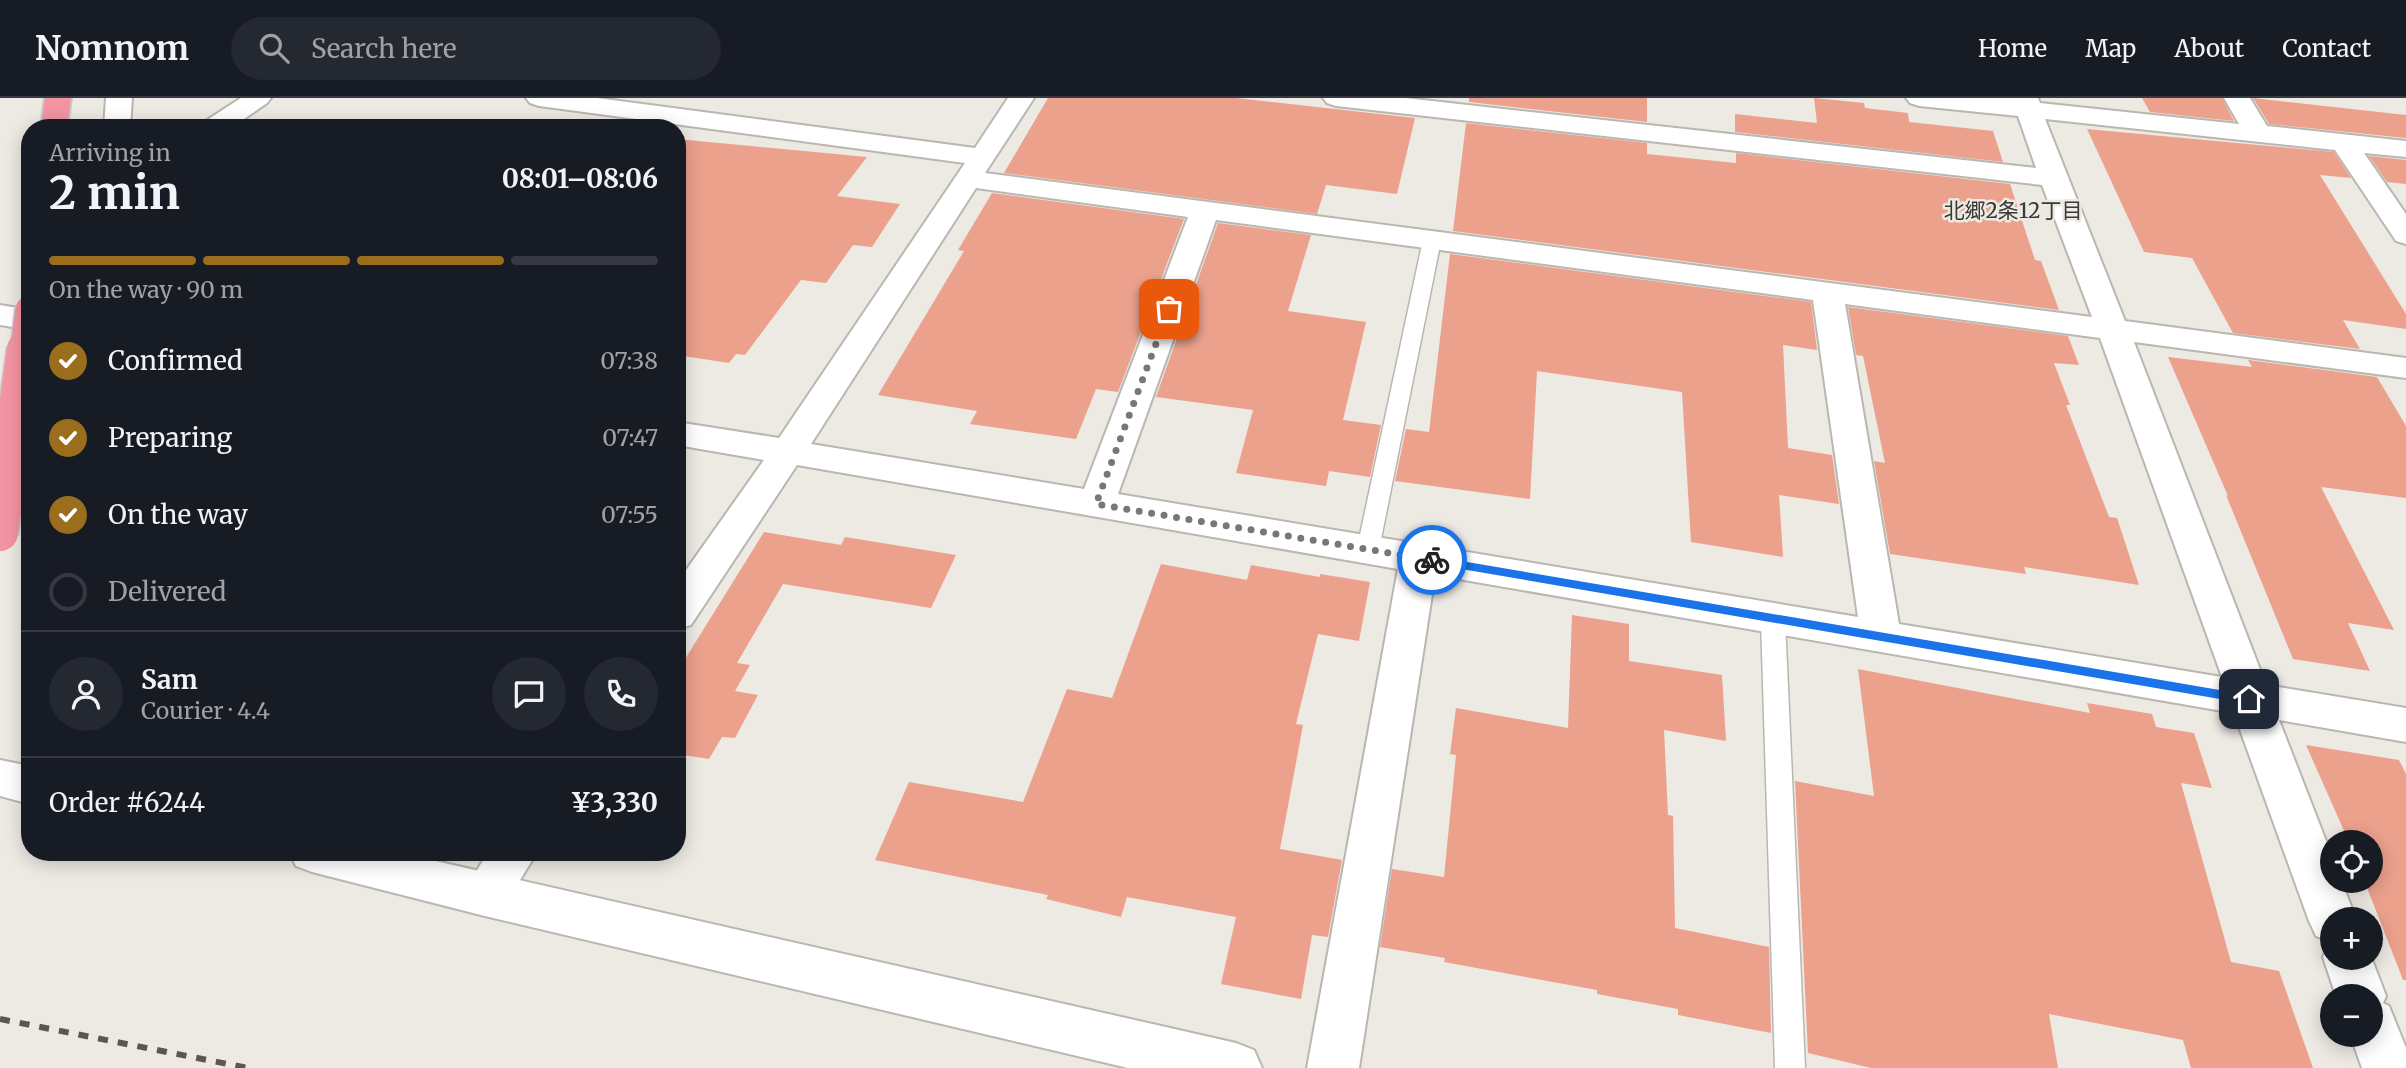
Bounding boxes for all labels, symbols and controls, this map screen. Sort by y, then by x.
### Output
search box [231,17,721,80]
text: Nomnom [35,28,189,69]
icon: search [255,29,293,67]
text: Search here [311,32,457,65]
text: Home [1978,33,2047,64]
text: Map [2085,33,2136,64]
text: About [2174,33,2244,64]
text: Contact [2282,33,2371,64]
text: Arriving in [49,138,171,167]
text: 08:01–08:06 [502,162,658,195]
text: 2 min [49,164,180,222]
district label: 北郷2条12丁目 [1943,197,2083,224]
text: On the way · 90 m [49,275,243,304]
pin [1139,279,1199,339]
icon: bag [1150,290,1188,328]
icon: check [49,342,87,380]
text: Confirmed [108,344,243,377]
text: 07:38 [600,346,658,375]
icon: check [49,419,87,457]
text: Preparing [108,421,232,454]
text: 07:47 [602,423,658,452]
icon: check [49,496,87,534]
text: On the way [108,498,248,531]
text: 07:55 [601,500,658,529]
courier [1397,525,1467,595]
icon: bike [1413,541,1451,579]
text: Delivered [108,575,227,608]
button: person [49,657,123,731]
button: chat [492,657,566,731]
button: phone [584,657,658,731]
text: Sam [141,663,198,696]
pin [2219,669,2279,729]
icon: home [2230,680,2268,718]
text: Courier · 4.4 [141,696,270,725]
text: Order #6244 [49,786,205,819]
text: ¥3,330 [570,786,658,819]
map controls [2320,830,2383,1047]
button: locate [2320,830,2383,893]
button: + [2320,907,2383,970]
button: − [2320,984,2383,1047]

